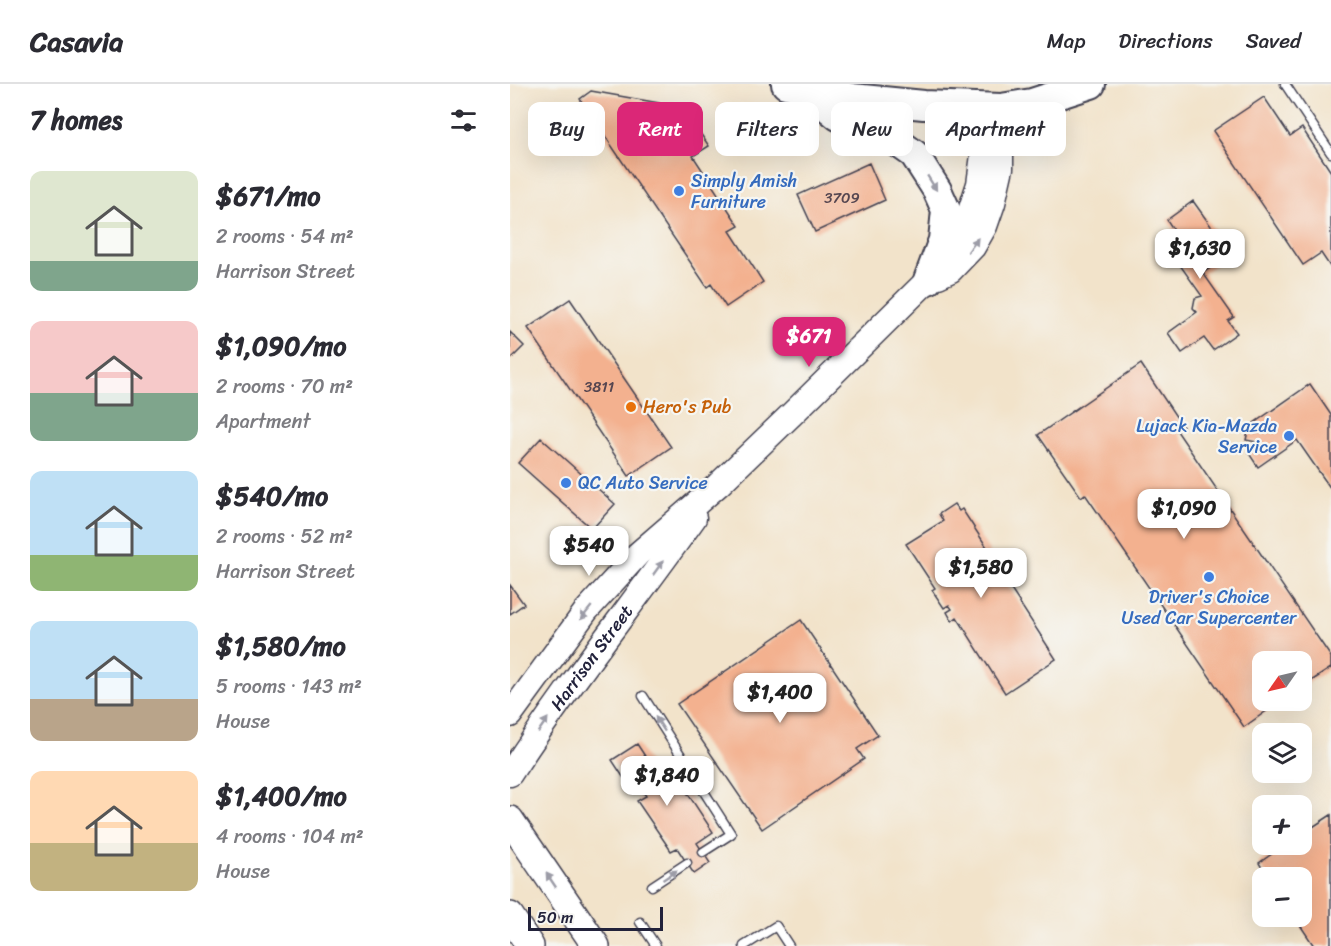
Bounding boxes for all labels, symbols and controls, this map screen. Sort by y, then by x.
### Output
text: Casavia [30,17,123,66]
text: Map [1047,22,1085,60]
text: Directions [1118,22,1213,60]
text: Saved [1246,22,1301,60]
text: 7 homes [30,97,122,143]
chip: Buy [528,102,605,156]
chip: Rent [617,102,703,156]
chip: Filters [715,102,819,156]
chip: New [831,102,913,156]
chip: Apartment [925,102,1066,156]
icon: filters [447,104,480,137]
place label: Simply Amish Furniture [691,165,797,218]
text: $671/mo [216,173,320,219]
one-way arrow [927,175,938,191]
marker: Simply Amish Furniture [672,184,686,198]
house number: 3709 [824,185,860,211]
icon: home [78,195,150,267]
text: 2 rooms · 54 m² [216,219,354,254]
pin: $1,630 [1151,229,1249,280]
text: $1,630 [1169,231,1231,266]
one-way arrow [967,238,979,254]
text: Harrison Street [216,254,355,289]
pin: $671 [773,317,845,368]
text: $671 [787,319,831,354]
text: $1,090/mo [216,323,347,369]
icon: home [78,345,150,417]
text: 2 rooms · 70 m² [216,369,353,404]
house number: 3811 [584,374,614,400]
place label: Hero's Pub [643,391,732,423]
marker: Hero's Pub [624,400,638,414]
text: Apartment [216,404,310,439]
place label: Lujack Kia-Mazda Service [1136,410,1277,463]
marker: Lujack Kia-Mazda Service [1282,429,1296,443]
place label: QC Auto Service [578,467,708,499]
text: $540/mo [216,473,328,519]
marker: QC Auto Service [559,476,573,490]
pin: $1,090 [1135,489,1233,540]
text: $1,090 [1152,491,1216,526]
icon: home [78,495,150,567]
text: 2 rooms · 52 m² [216,519,353,554]
pin: $540 [553,526,625,577]
text: $540 [564,528,614,563]
pin: $1,580 [932,548,1030,599]
text: $1,580 [949,550,1013,585]
text: Harrison Street [216,554,355,589]
one-way arrow [652,561,664,577]
marker: Driver's Choice Used Car Supercenter [1202,570,1216,584]
place label: Driver's Choice Used Car Supercenter [1122,581,1298,634]
street label: Harrison Street [542,598,642,718]
one-way arrow [580,605,592,620]
text: $1,580/mo [216,623,346,669]
icon: home [78,645,150,717]
north arrow [1252,651,1312,711]
map controls [1252,651,1312,927]
text: 5 rooms · 143 m² [216,669,362,704]
pin: $1,400 [731,673,829,724]
text: $1,400 [747,675,813,710]
text: House [216,704,270,739]
one-way arrow [655,716,666,732]
one-way arrow [537,718,549,734]
button: layers [1252,723,1312,783]
pin: $1,840 [618,756,716,807]
text: $1,840 [635,758,699,793]
text: $1,400/mo [216,773,347,819]
icon: home [78,795,150,867]
button: + [1252,795,1312,855]
text: 4 rooms · 104 m² [216,819,364,854]
text: House [216,854,270,889]
button: − [1252,867,1312,927]
one-way arrow [661,869,678,880]
one-way arrow [546,872,557,889]
text: 50 m [537,903,573,932]
scale bar [528,904,663,932]

